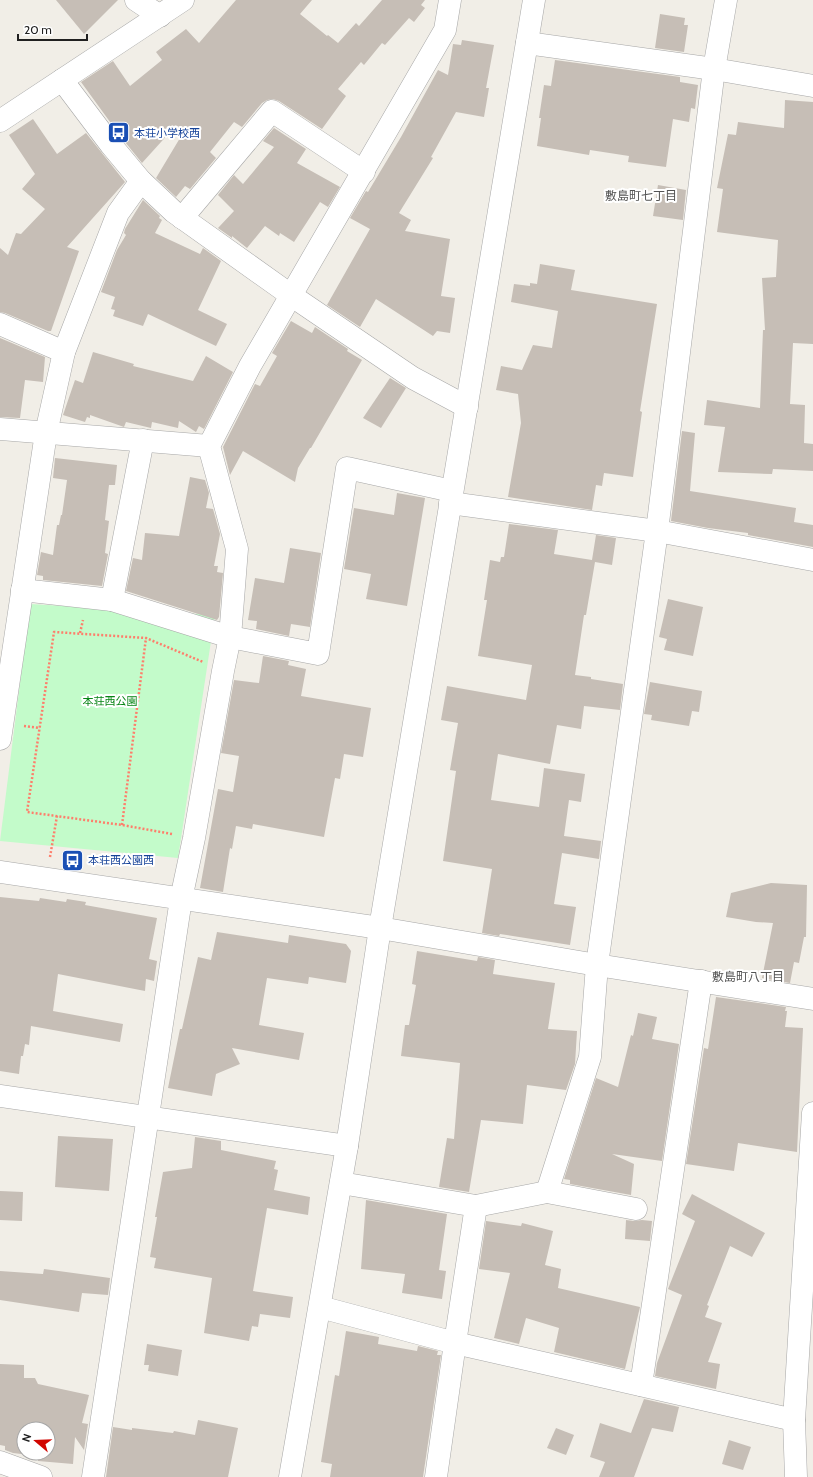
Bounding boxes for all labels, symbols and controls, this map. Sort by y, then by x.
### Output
scale bar [18,16,87,42]
text: 20 m [24,22,52,37]
bus stop icon: 本荘小学校西 [106,120,132,146]
place label: 本荘小学校西 [134,126,200,140]
district label: 敷島町七丁目 [605,188,677,203]
park label: 本荘西公園 [83,694,138,708]
bus stop icon: 本荘西公園西 [59,847,85,873]
place label: 本荘西公園西 [88,853,154,867]
district label: 敷島町八丁目 [712,969,784,984]
north arrow [16,1421,56,1461]
text: N [19,1432,34,1444]

